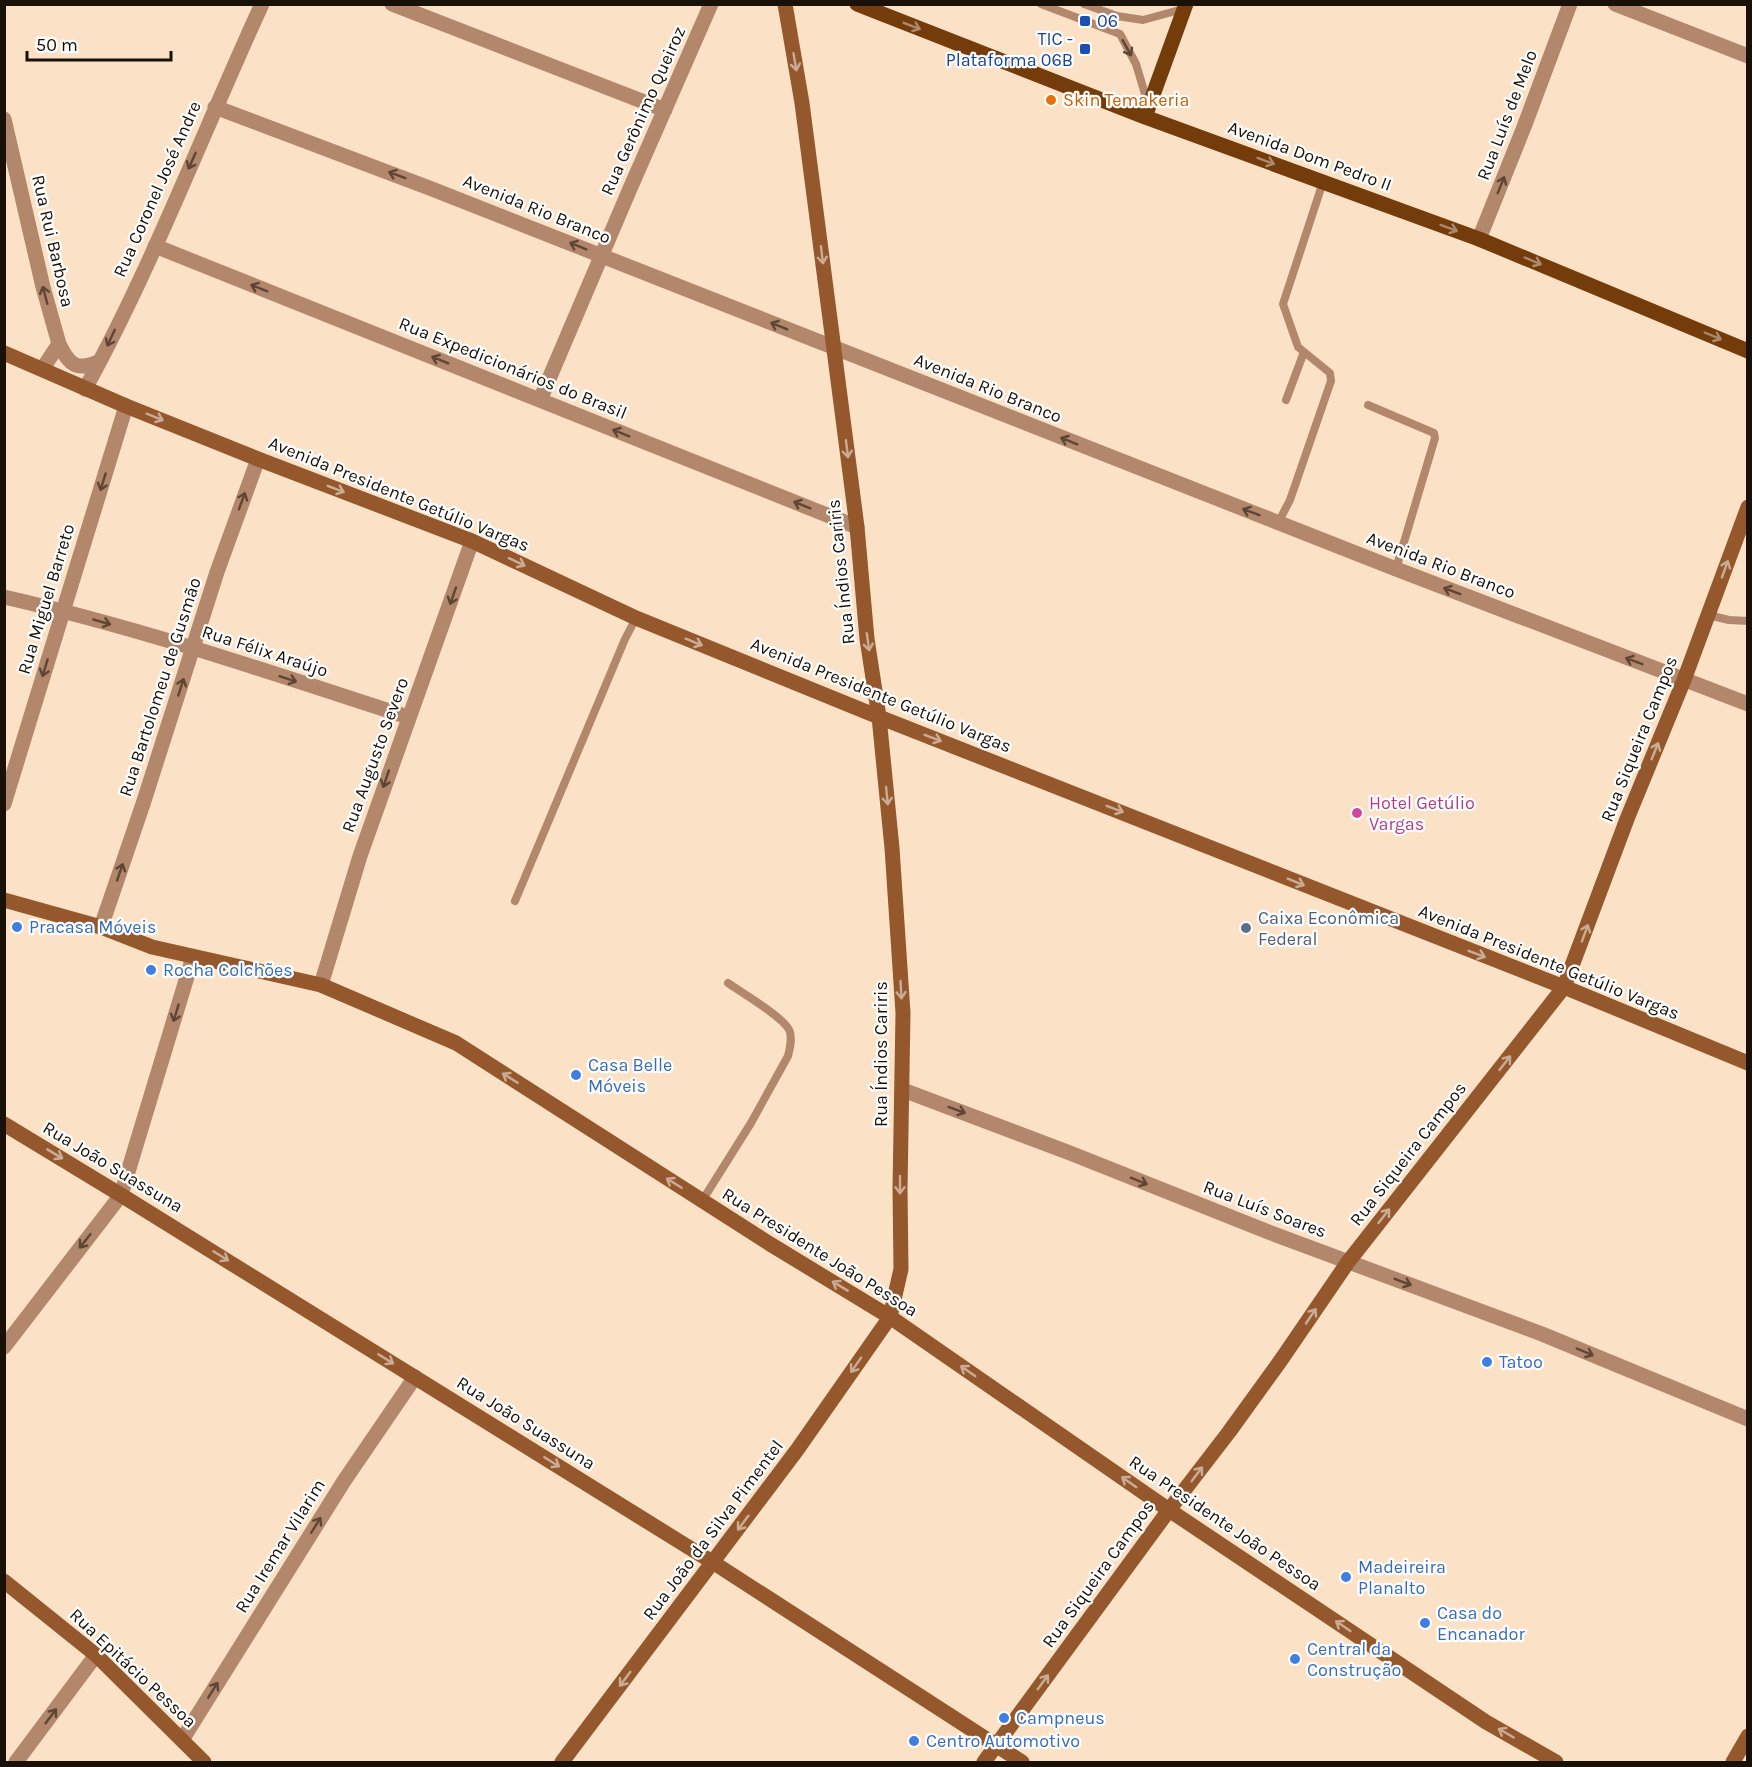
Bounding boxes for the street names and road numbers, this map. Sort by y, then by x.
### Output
street label: Rua Gerônimo Queiroz [596,23,690,199]
street label: Rua Luís de Melo [1472,47,1542,183]
street label: Rua Coronel José Andre [108,98,206,280]
street label: Avenida Dom Pedro II [1225,116,1395,196]
street label: Avenida Rio Branco [460,169,614,249]
street label: Rua Rui Barbosa [27,173,79,309]
street label: Rua Expedicionários do Brasil [396,312,630,424]
street label: Avenida Rio Branco [911,348,1065,428]
street label: Avenida Presidente Getúlio Vargas [265,432,533,556]
street label: Rua Índios Cariris [821,498,860,646]
street label: Rua Miguel Barreto [13,521,79,677]
street label: Avenida Rio Branco [1364,527,1518,603]
street label: Rua Bartolomeu de Gusmão [114,575,206,799]
street label: Rua Félix Araújo [199,620,331,682]
street label: Avenida Presidente Getúlio Vargas [747,633,1015,757]
street label: Rua Siqueira Campos [1596,653,1682,825]
street label: Rua Augusto Severo [337,674,413,836]
street label: Avenida Presidente Getúlio Vargas [1415,900,1683,1024]
street label: Rua Índios Cariris [869,981,892,1127]
street label: Rua Siqueira Campos [1345,1078,1471,1230]
street label: Rua João Suassuna [39,1116,187,1218]
street label: Rua Luís Soares [1200,1175,1330,1243]
street label: Rua Presidente João Pessoa [718,1183,922,1321]
street label: Rua João Suassuna [453,1371,599,1475]
street label: Rua João da Silva Pimentel [638,1436,788,1624]
street label: Rua Presidente João Pessoa [1125,1450,1325,1596]
street label: Rua Iremar Vilarim [230,1475,330,1617]
street label: Rua Siqueira Campos [1037,1496,1159,1652]
street label: Rua Epitácio Pessoa [65,1604,201,1732]

